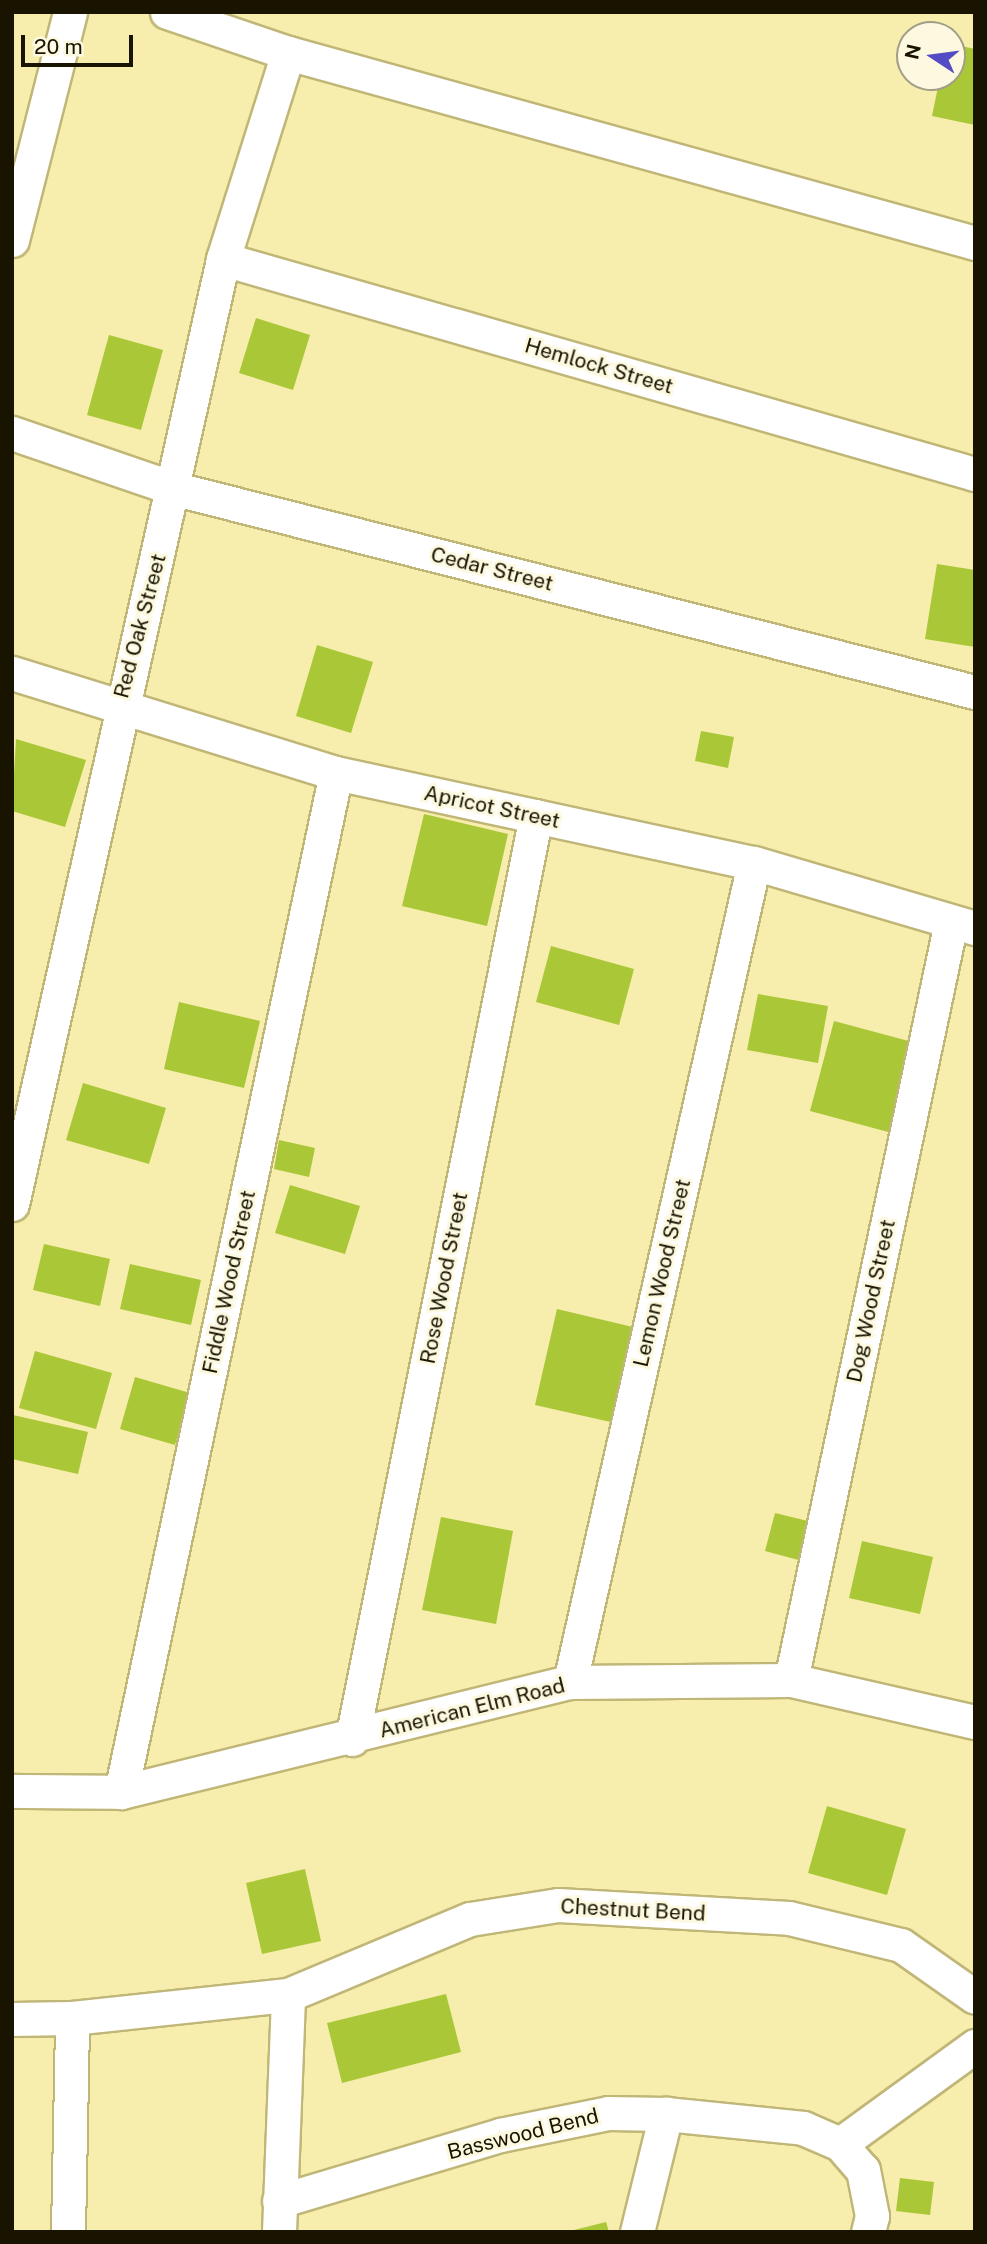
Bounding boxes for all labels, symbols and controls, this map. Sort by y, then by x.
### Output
scale bar [24,21,136,65]
north arrow [896,21,966,91]
text: 20 m [34,34,83,59]
text: N [900,42,925,61]
street label: Hemlock Street [522,333,676,399]
street label: Cedar Street [428,542,556,596]
street label: Red Oak Street [109,551,171,701]
street label: Apricot Street [422,780,562,834]
street label: Lemon Wood Street [628,1176,696,1370]
street label: Fiddle Wood Street [197,1188,261,1376]
street label: Rose Wood Street [415,1190,473,1366]
street label: Dog Wood Street [841,1217,901,1385]
street label: American Elm Road [377,1673,567,1743]
street label: Chestnut Bend [560,1894,706,1926]
street label: Basswood Bend [445,2103,601,2165]

